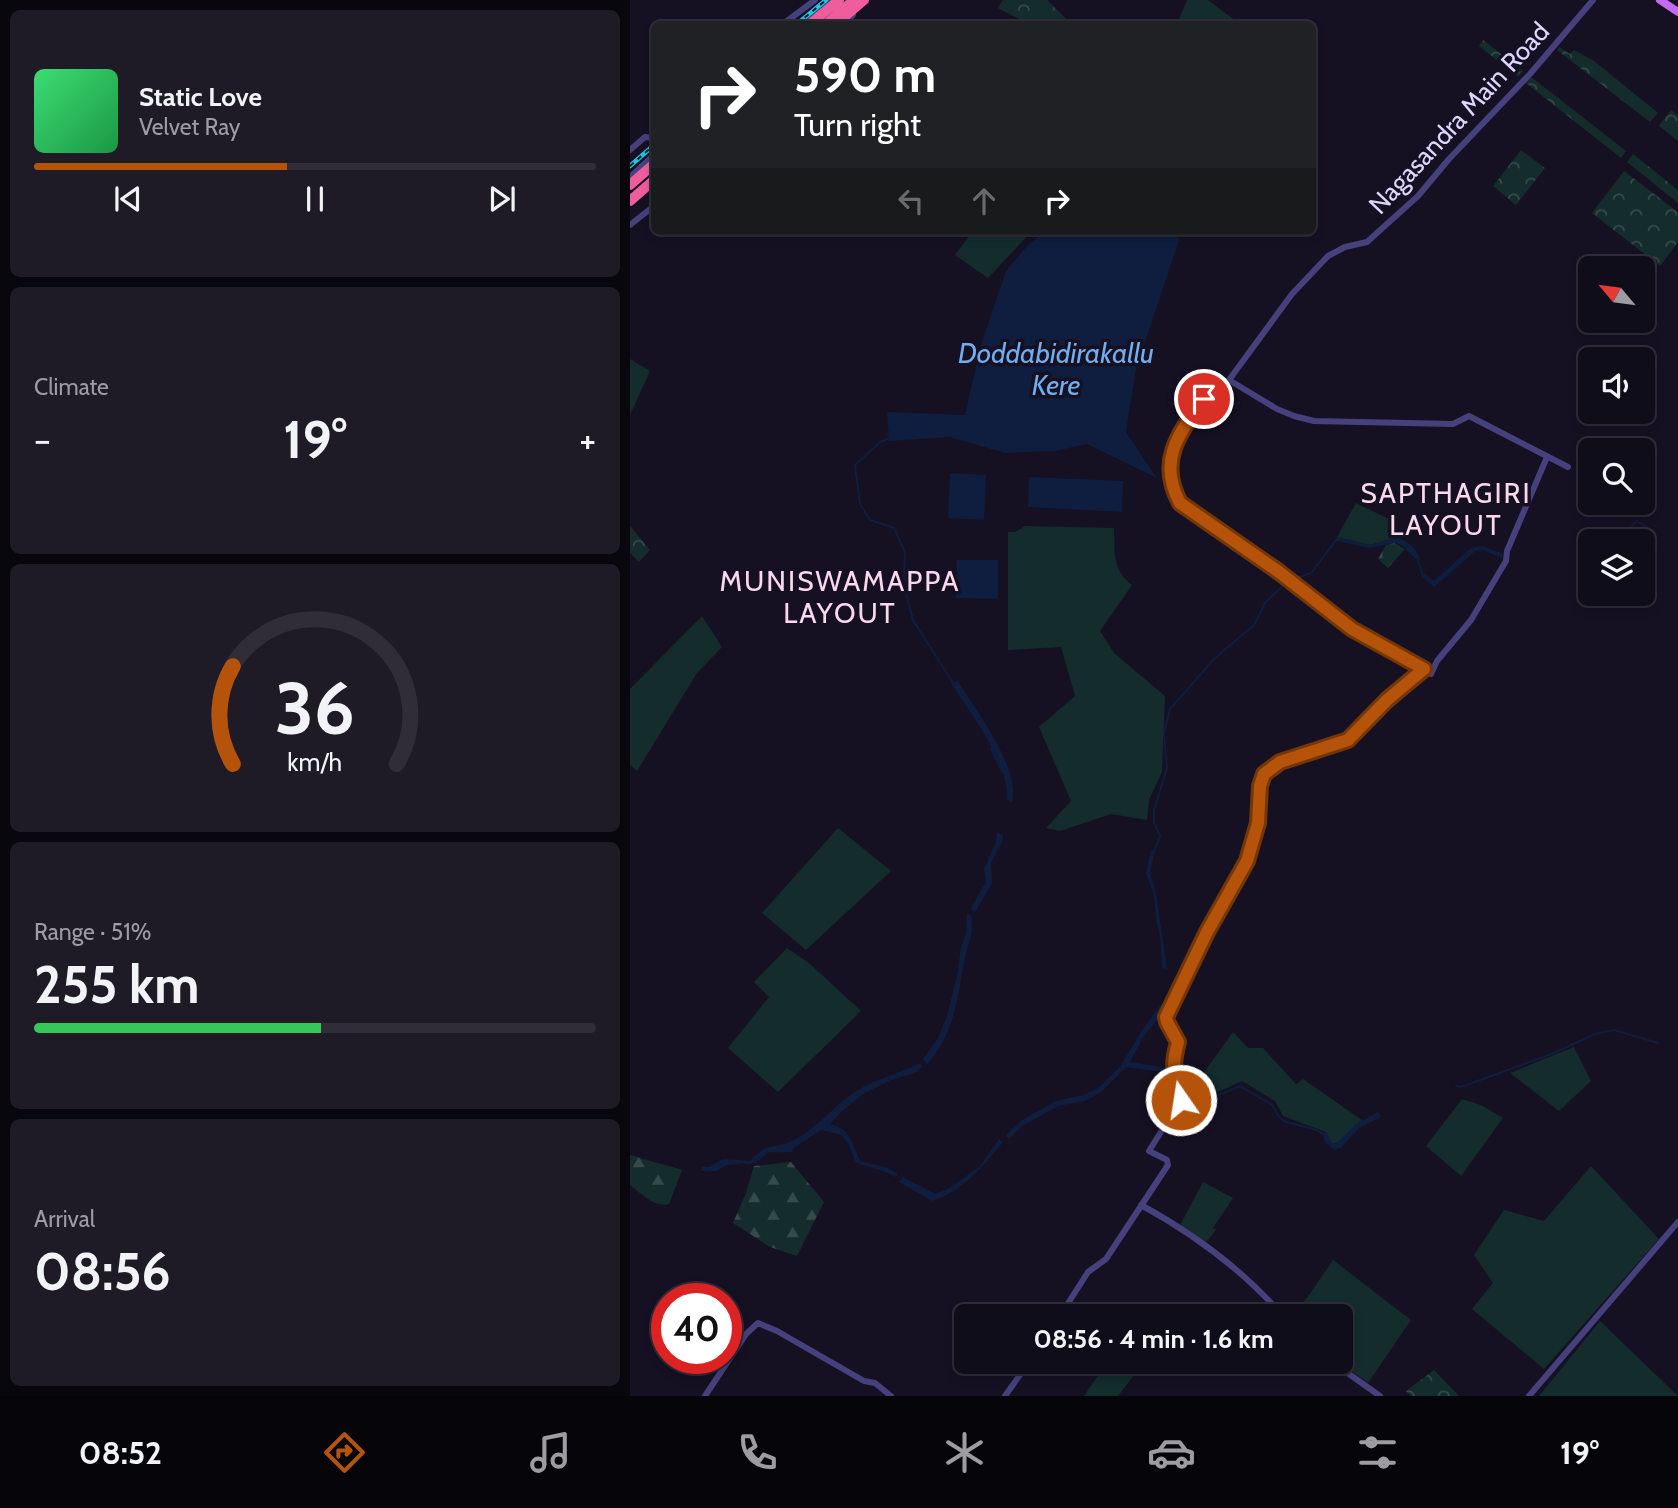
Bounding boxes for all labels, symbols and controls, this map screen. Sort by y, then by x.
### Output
street label: Nagasandra Main Road [1362,16,1556,220]
text: 590 m [794,45,936,104]
icon: right [679,49,770,140]
text: Static Love [139,81,262,113]
text: Turn right [794,105,921,144]
text: Velvet Ray [139,113,240,141]
icon: previous [109,180,147,218]
icon: pause [296,180,334,218]
icon: next [483,180,521,218]
icon: left [892,182,930,220]
icon: ahead [965,182,1003,220]
icon: right [1038,182,1076,220]
north arrow [1578,256,1656,332]
map controls [1578,256,1655,606]
water label: Doddabidirakallu Kere [958,336,1154,402]
button: sound [1578,347,1655,424]
pin [1174,369,1234,429]
text: Climate [34,373,109,401]
icon: arrive [1185,380,1223,418]
text: 19° [283,408,347,471]
text: − [34,416,51,463]
text: + [579,416,596,463]
button: search [1578,438,1655,515]
district label: SAPTHAGIRI LAYOUT [1360,476,1532,542]
button: layers [1578,529,1655,606]
district label: MUNISWAMAPPA LAYOUT [720,564,960,630]
text: 36 [275,664,355,752]
text: km/h [288,747,342,777]
text: Range · 51% [34,918,151,946]
text: 255 km [34,953,199,1016]
position arrow [1144,1063,1218,1137]
text: Arrival [34,1205,95,1233]
text: 08:56 [34,1240,171,1303]
speed limit sign: 40 [651,1283,742,1374]
text: 08:56 · 4 min · 1.6 km [1033,1323,1274,1355]
icon: directions [320,1428,369,1477]
icon: music [526,1428,575,1477]
icon: phone [733,1428,782,1477]
icon: climate [940,1428,989,1477]
icon: car [1147,1428,1196,1477]
icon: filters [1353,1428,1402,1477]
text: 08:52 [79,1433,162,1472]
text: 19° [1560,1433,1599,1472]

